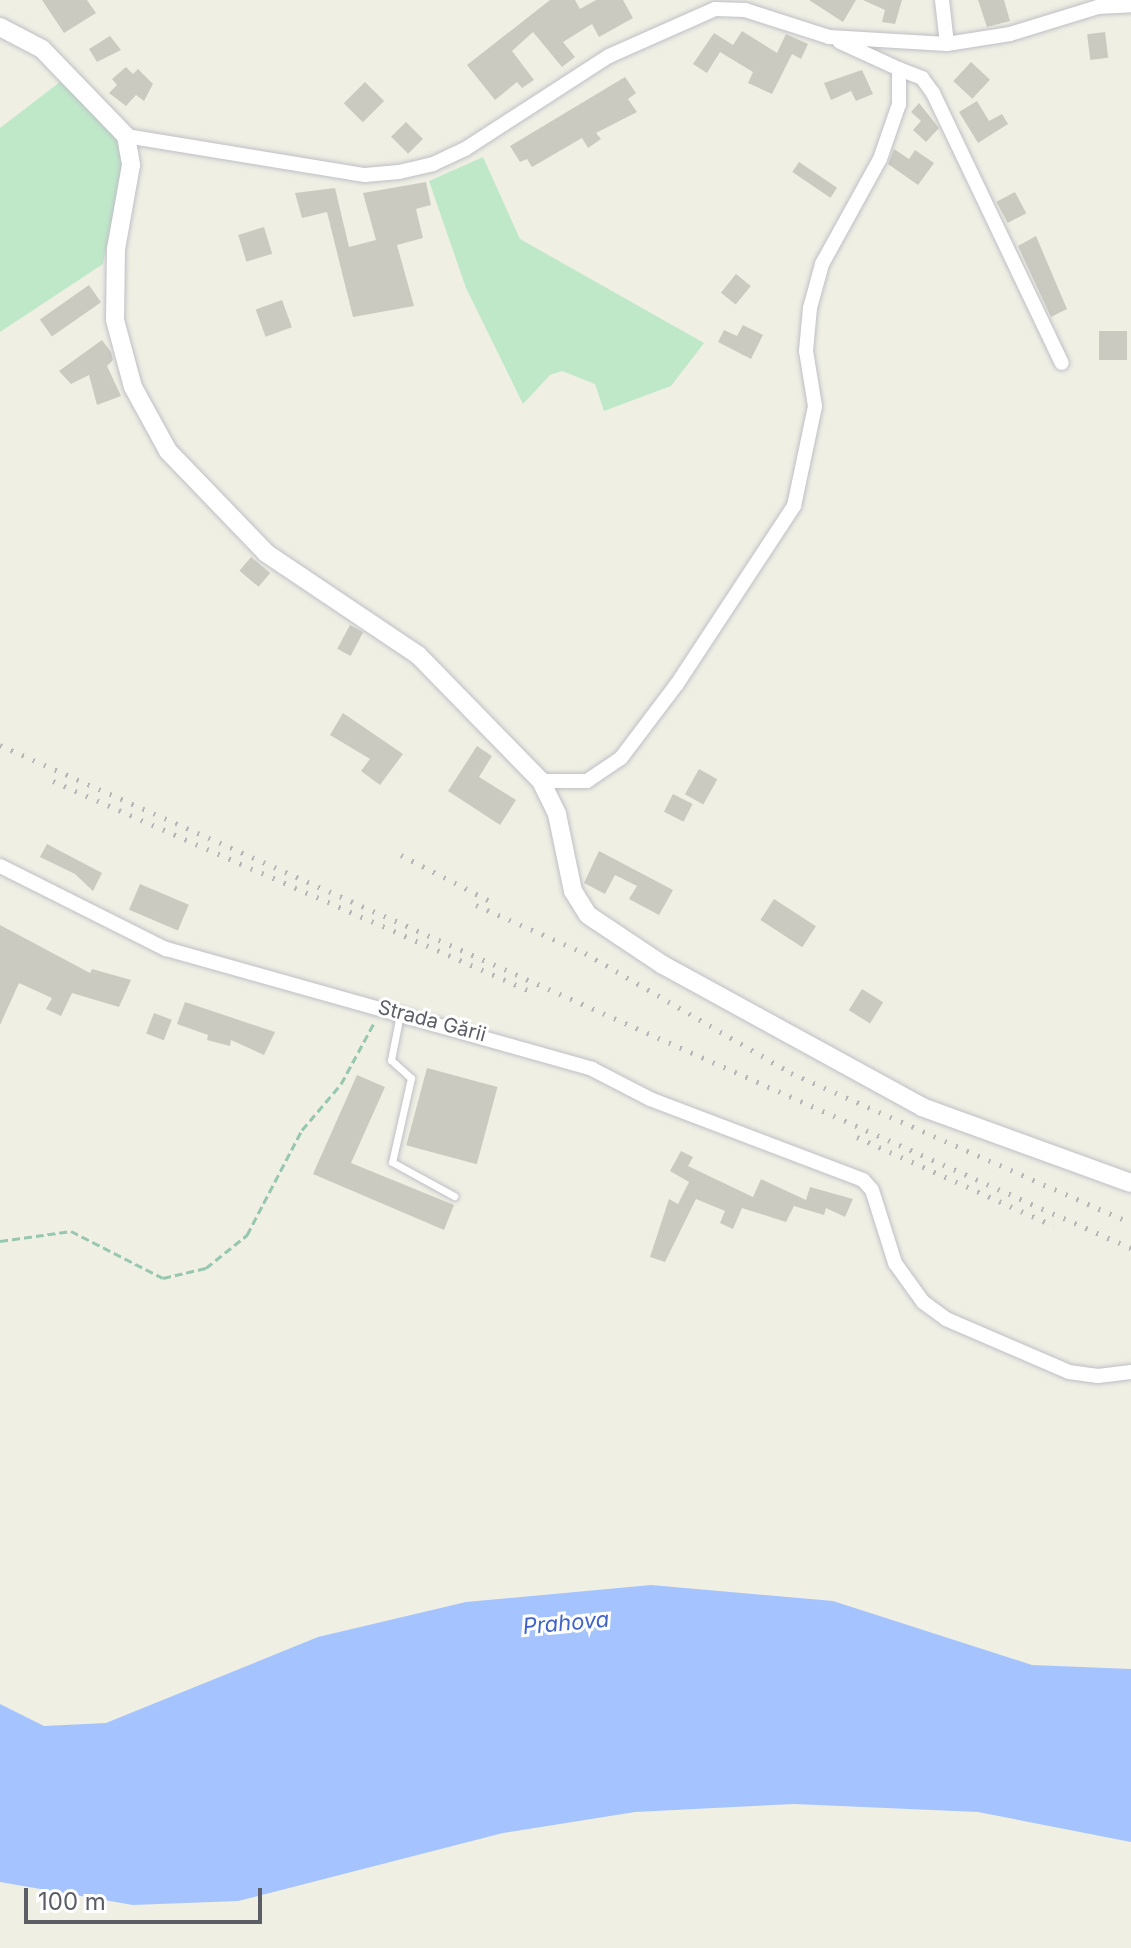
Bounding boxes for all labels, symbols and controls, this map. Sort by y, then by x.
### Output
street label: Strada Gării [375,995,489,1047]
water label: Prahova [522,1606,610,1640]
scale bar [28,1872,266,1922]
text: 100 m [38,1887,106,1916]

